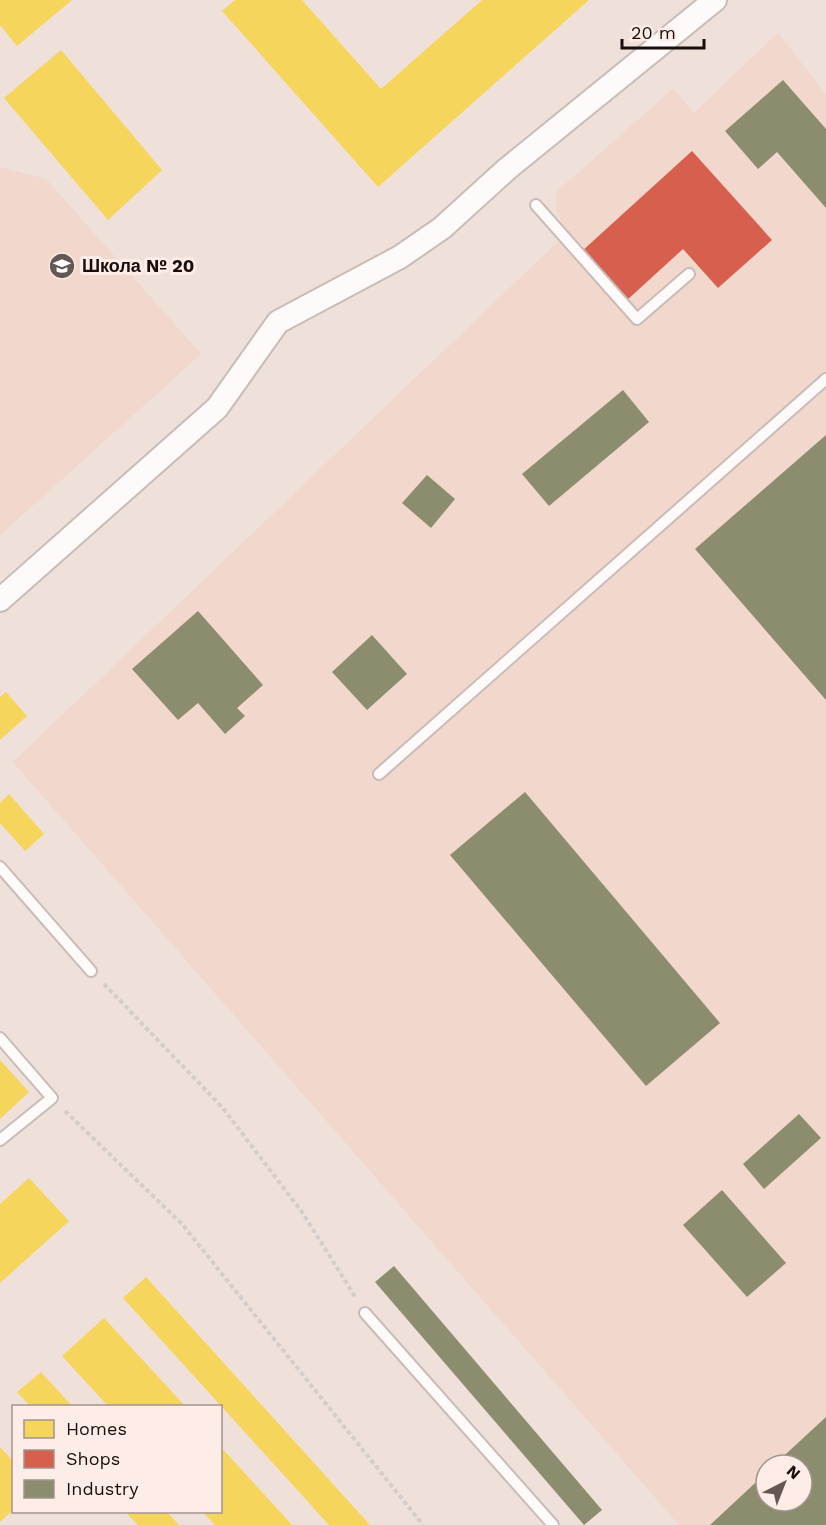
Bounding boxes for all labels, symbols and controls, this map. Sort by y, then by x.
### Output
scale bar [622,12,704,50]
text: 20 m [631,22,676,43]
school or university icon: Школа № 20 [47,251,77,281]
place label: Школа № 20 [82,255,194,276]
legend [12,1405,222,1513]
text: Homes [66,1418,127,1439]
text: Shops [66,1448,120,1469]
north arrow [754,1453,814,1513]
text: N [783,1461,804,1483]
text: Industry [66,1478,139,1499]

